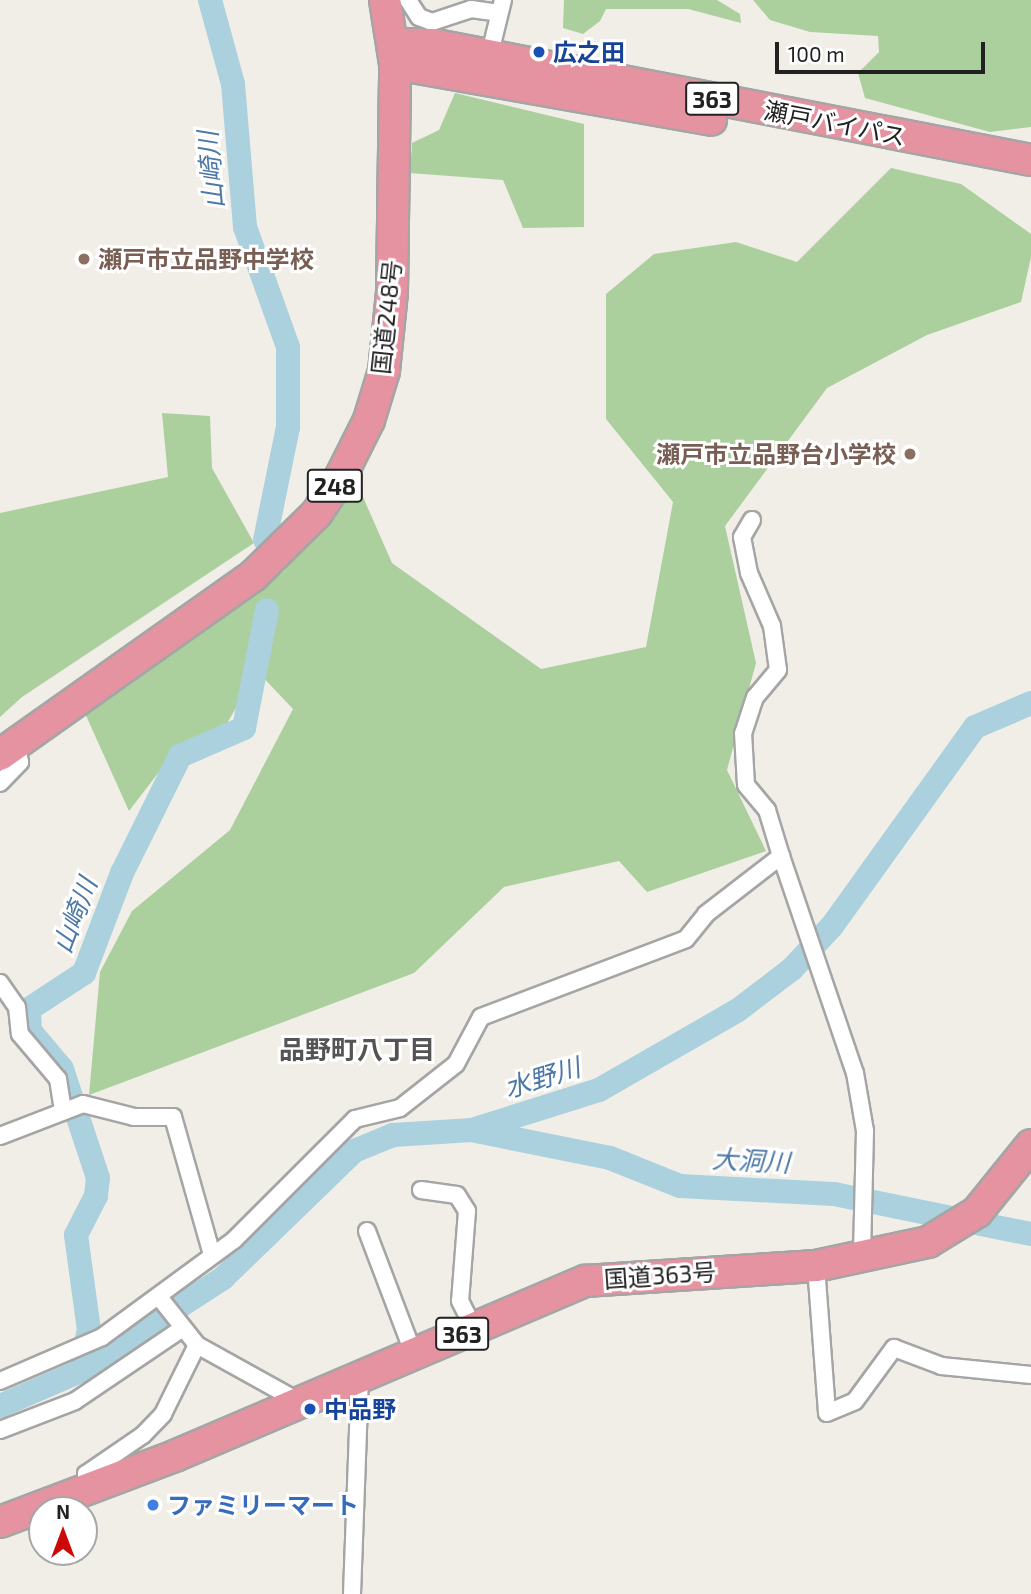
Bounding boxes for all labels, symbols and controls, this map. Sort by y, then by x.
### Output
scale bar [779,28,989,72]
place label: 広之田 [553,38,625,66]
text: 100 m [788,41,845,66]
marker: 広之田 [531,44,547,60]
road number: 363 [684,80,740,118]
street label: 瀬戸バイパス [762,95,908,151]
water label: 山崎川 [191,130,229,210]
place label: 瀬戸市立品野中学校 [98,245,314,273]
marker: 瀬戸市立品野中学校 [76,251,92,267]
street label: 国道248号 [366,258,406,376]
place label: 瀬戸市立品野台小学校 [656,440,896,468]
marker: 瀬戸市立品野台小学校 [902,446,918,462]
road number: 248 [305,466,365,506]
water label: 山崎川 [45,873,103,957]
district label: 品野町八丁目 [279,1033,435,1065]
water label: 水野川 [500,1051,584,1103]
water label: 大洞川 [711,1142,791,1178]
street label: 国道363号 [603,1257,717,1293]
road number: 363 [434,1315,490,1354]
place label: 中品野 [324,1395,396,1423]
marker: 中品野 [302,1401,318,1417]
place label: ファミリーマート [167,1491,359,1519]
north arrow [28,1496,98,1566]
marker: ファミリーマート [145,1497,161,1513]
text: N [56,1500,70,1523]

